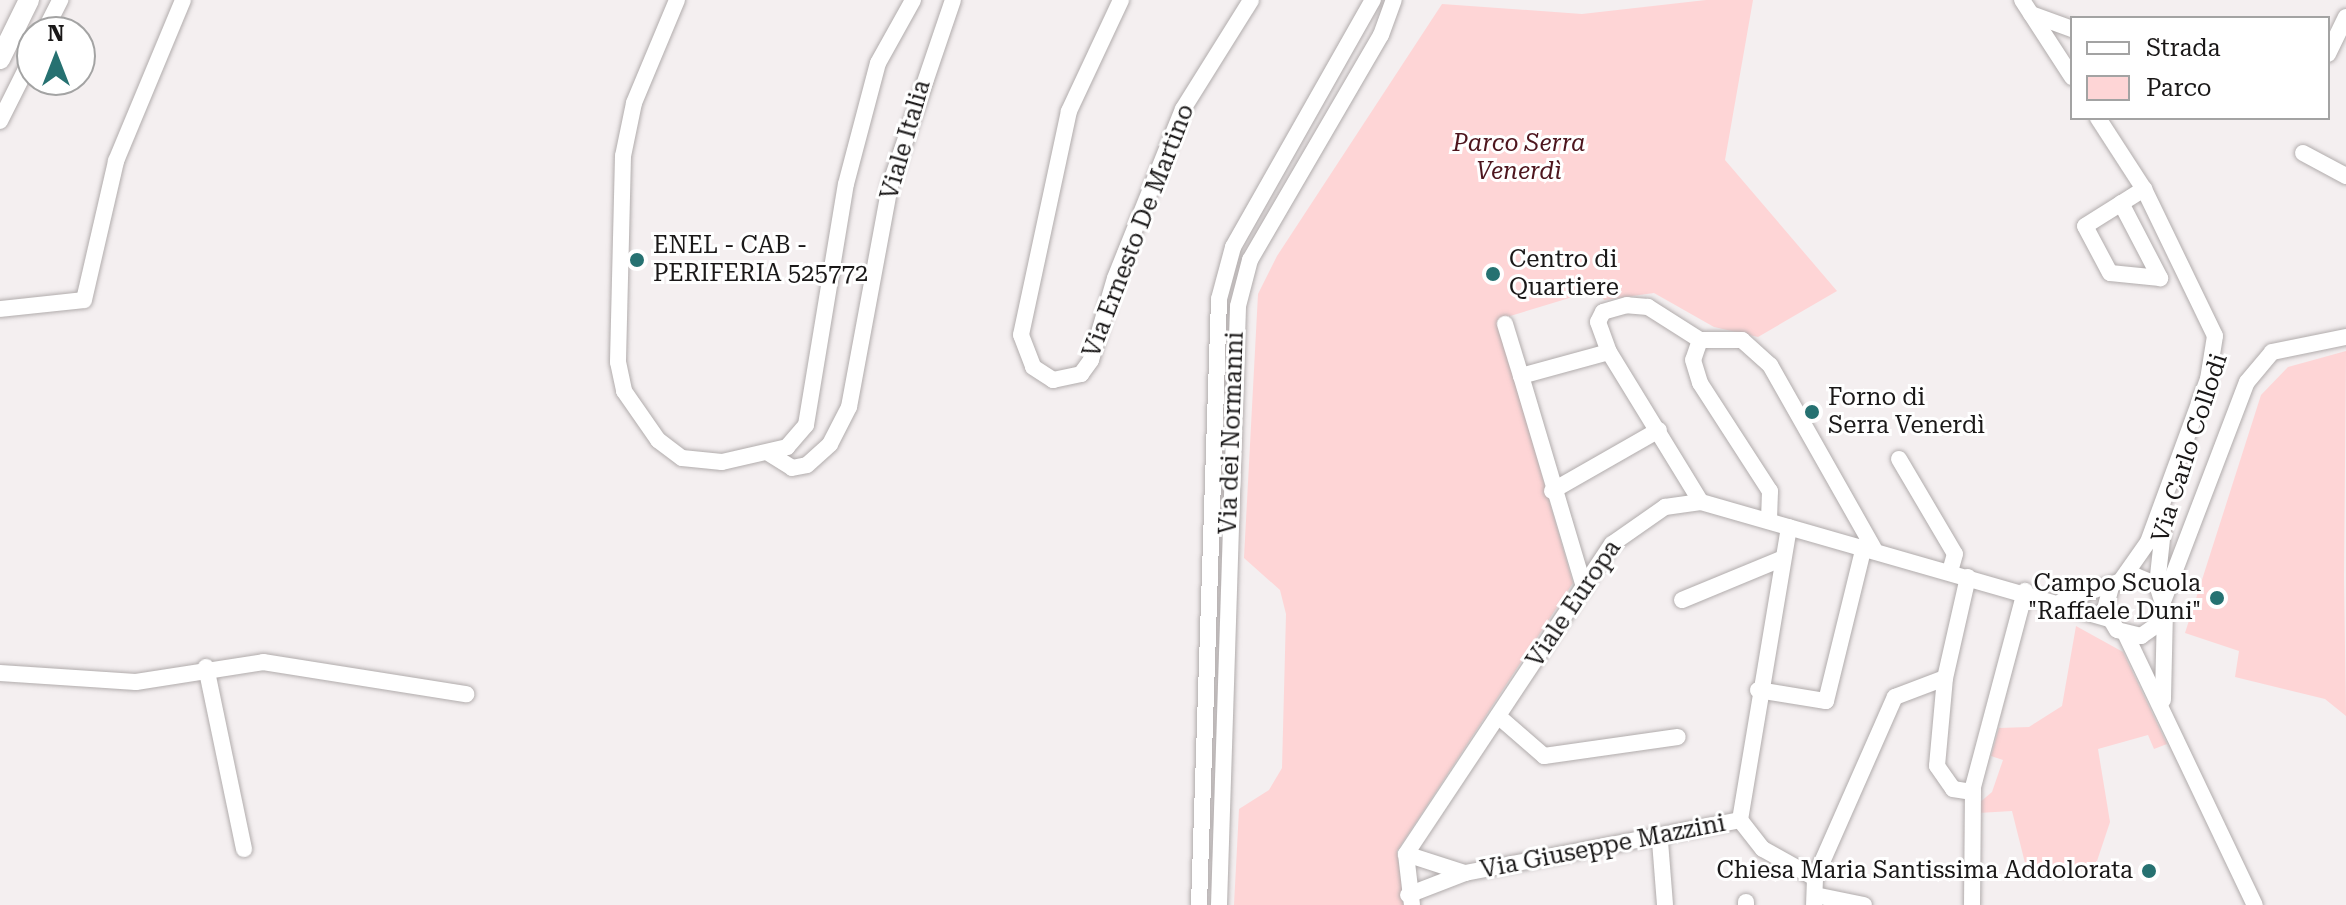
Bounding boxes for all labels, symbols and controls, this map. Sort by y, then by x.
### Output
north arrow [16,16,96,96]
legend [2070,16,2330,120]
text: N [48,21,64,46]
text: Strada [2146,34,2221,62]
text: Parco [2146,74,2212,102]
street label: Viale Italia [875,77,937,203]
street label: Via Ernesto De Martino [1077,100,1201,362]
park label: Parco Serra Venerdì [1453,130,1585,186]
place label: ENEL - CAB - PERIFERIA 525772 [653,232,868,288]
place label: Centro di Quartiere [1509,246,1619,302]
marker: ENEL - CAB - PERIFERIA 525772 [628,251,646,269]
marker: Centro di Quartiere [1484,265,1502,283]
street label: Via dei Normanni [1214,331,1250,535]
street label: Via Carlo Collodi [2146,350,2234,546]
place label: Forno di Serra Venerdì [1828,384,1985,440]
marker: Forno di Serra Venerdì [1803,403,1821,421]
street label: Viale Europa [1521,535,1627,673]
place label: Campo Scuola "Raffaele Duni" [2028,570,2201,626]
marker: Campo Scuola "Raffaele Duni" [2208,589,2226,607]
street label: Via Giuseppe Mazzini [1478,809,1728,885]
place label: Chiesa Maria Santissima Addolorata [1717,857,2133,885]
marker: Chiesa Maria Santissima Addolorata [2140,862,2158,880]

